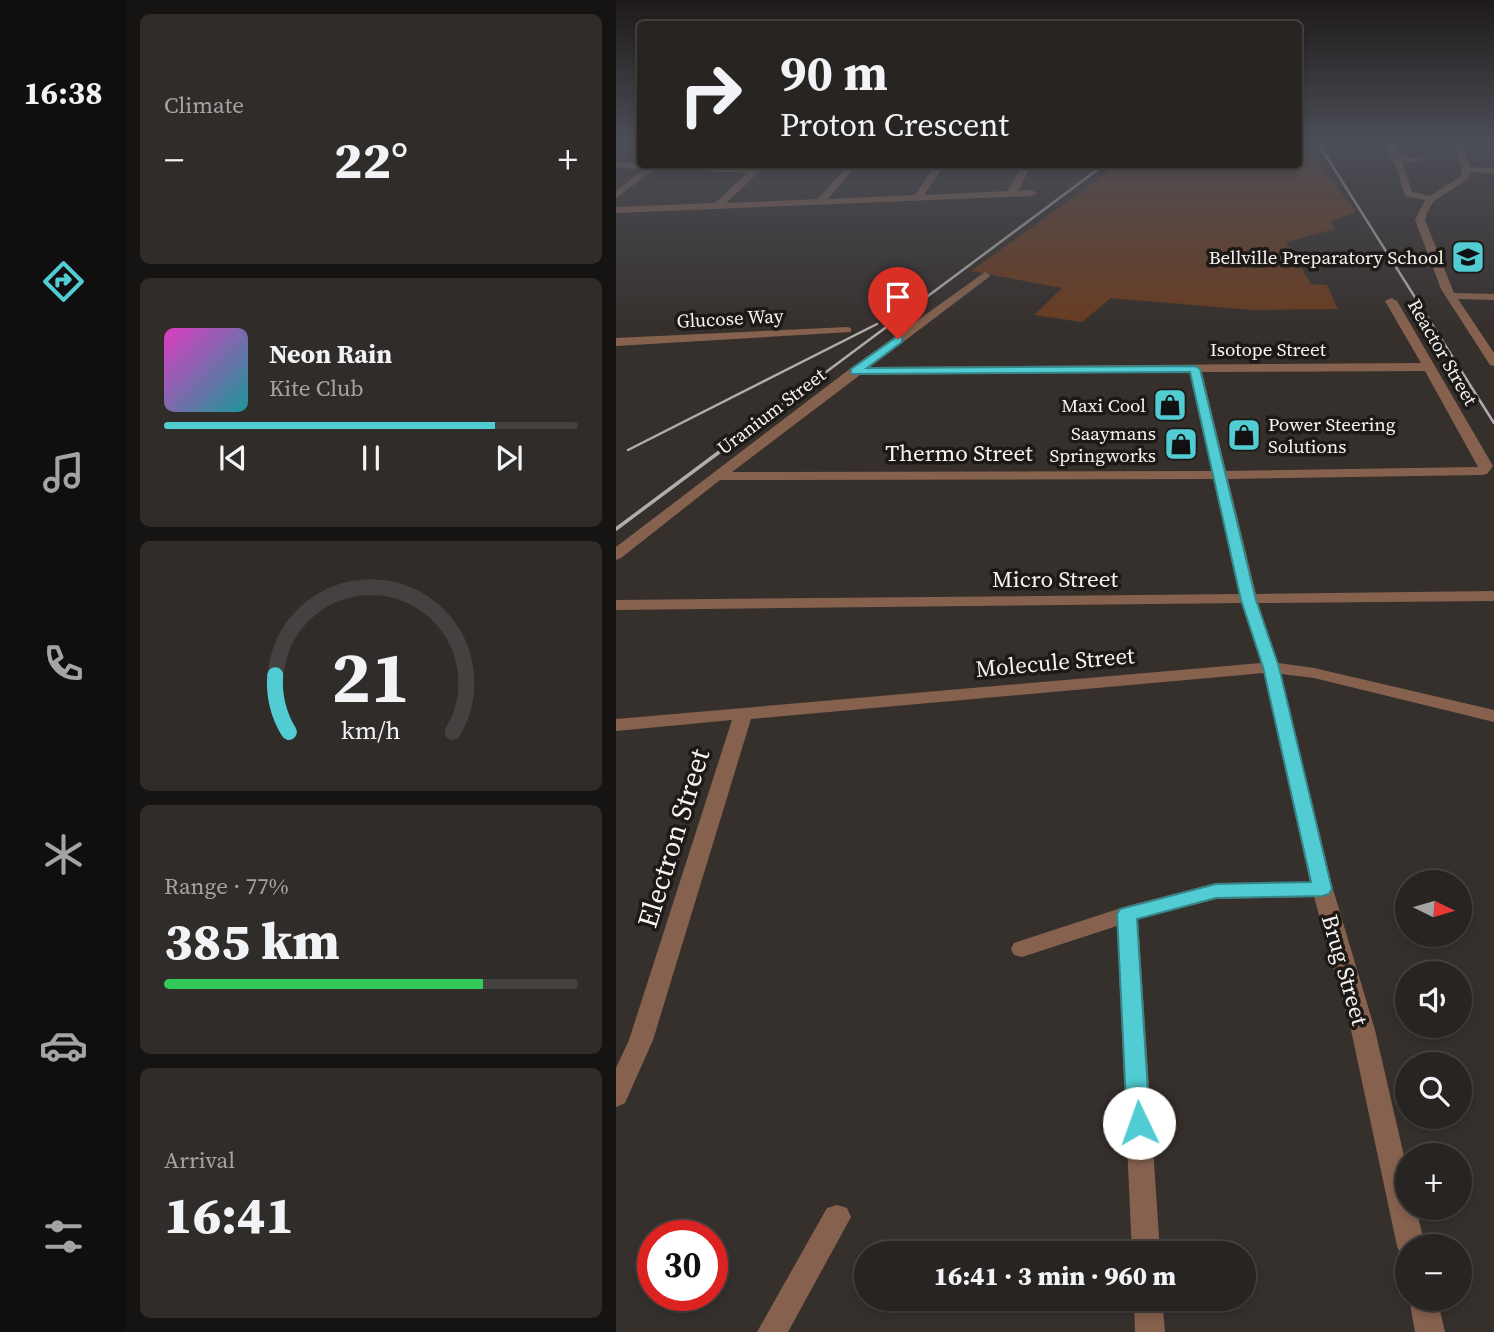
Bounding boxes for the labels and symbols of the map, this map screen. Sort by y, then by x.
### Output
school or university icon: Bellville Preparatory School [1449,238,1487,276]
place label: Bellville Preparatory School [1209,244,1444,270]
pin [868,267,928,339]
street label: Reactor Street [1402,294,1484,411]
street label: Glucose Way [676,302,784,334]
street label: Isotope Street [1210,336,1327,362]
street label: Uranium Street [711,361,831,460]
shop icon: Maxi Cool [1151,386,1189,424]
place label: Maxi Cool [1061,392,1146,418]
place label: Power Steering Solutions [1268,411,1396,459]
shop icon: Power Steering Solutions [1225,416,1263,454]
place label: Saaymans Springworks [1049,420,1156,468]
shop icon: Saaymans Springworks [1162,425,1200,463]
street label: Thermo Street [885,437,1033,469]
street label: Micro Street [992,563,1118,595]
street label: Molecule Street [974,639,1136,685]
street label: Electron Street [628,743,718,932]
north arrow [1395,870,1472,947]
street label: Brug Street [1314,911,1376,1030]
position arrow [1102,1086,1176,1160]
speed limit sign: 30 [637,1220,728,1311]

